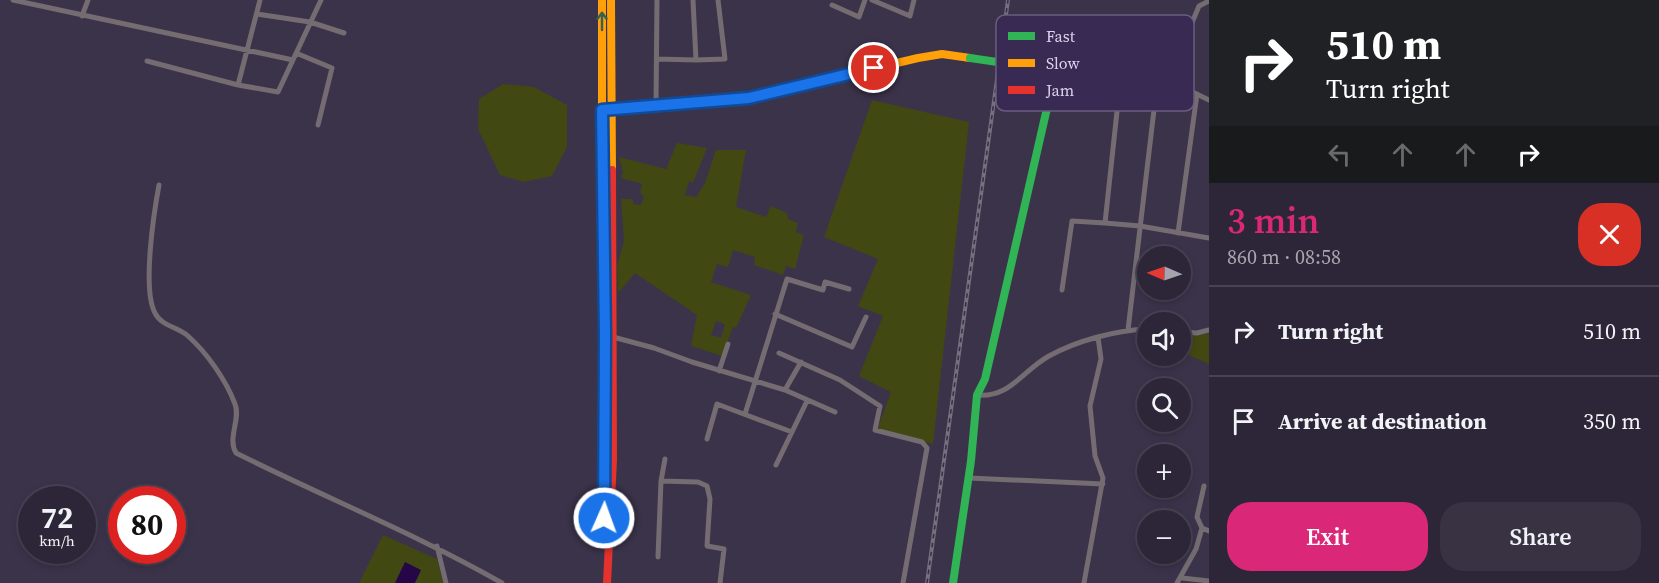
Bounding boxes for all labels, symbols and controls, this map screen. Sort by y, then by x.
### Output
one-way arrow [596,11,608,31]
legend [996,15,1194,111]
text: 510 m [1326,15,1441,73]
icon: right [1227,24,1305,102]
text: Fast [1046,25,1076,47]
pin [848,42,899,93]
icon: arrive [857,51,890,84]
text: Slow [1046,52,1081,74]
text: Turn right [1326,70,1450,107]
text: Jam [1045,79,1074,101]
icon: left [1323,138,1356,171]
icon: ahead [1386,138,1419,171]
icon: ahead [1449,138,1482,171]
icon: right [1512,138,1545,171]
text: 3 min [1227,196,1319,245]
button: close [1578,203,1641,266]
text: 860 m · 08:58 [1227,243,1341,271]
north arrow [1137,246,1191,300]
map controls [1137,246,1191,564]
button: sound [1137,312,1191,366]
icon: right [1227,315,1260,348]
text: Turn right [1278,316,1383,346]
text: 510 m [1583,316,1641,346]
button: search [1137,378,1191,432]
icon: arrive [1227,405,1260,438]
text: Arrive at destination [1278,406,1487,436]
text: 350 m [1583,406,1641,436]
button: + [1137,444,1191,498]
speed limit sign: 80 [108,486,186,564]
position arrow [572,486,636,550]
text: 72 [41,497,73,538]
button: Exit [1227,502,1428,571]
button: Share [1440,502,1641,571]
button: − [1137,510,1191,564]
text: km/h [39,530,75,551]

